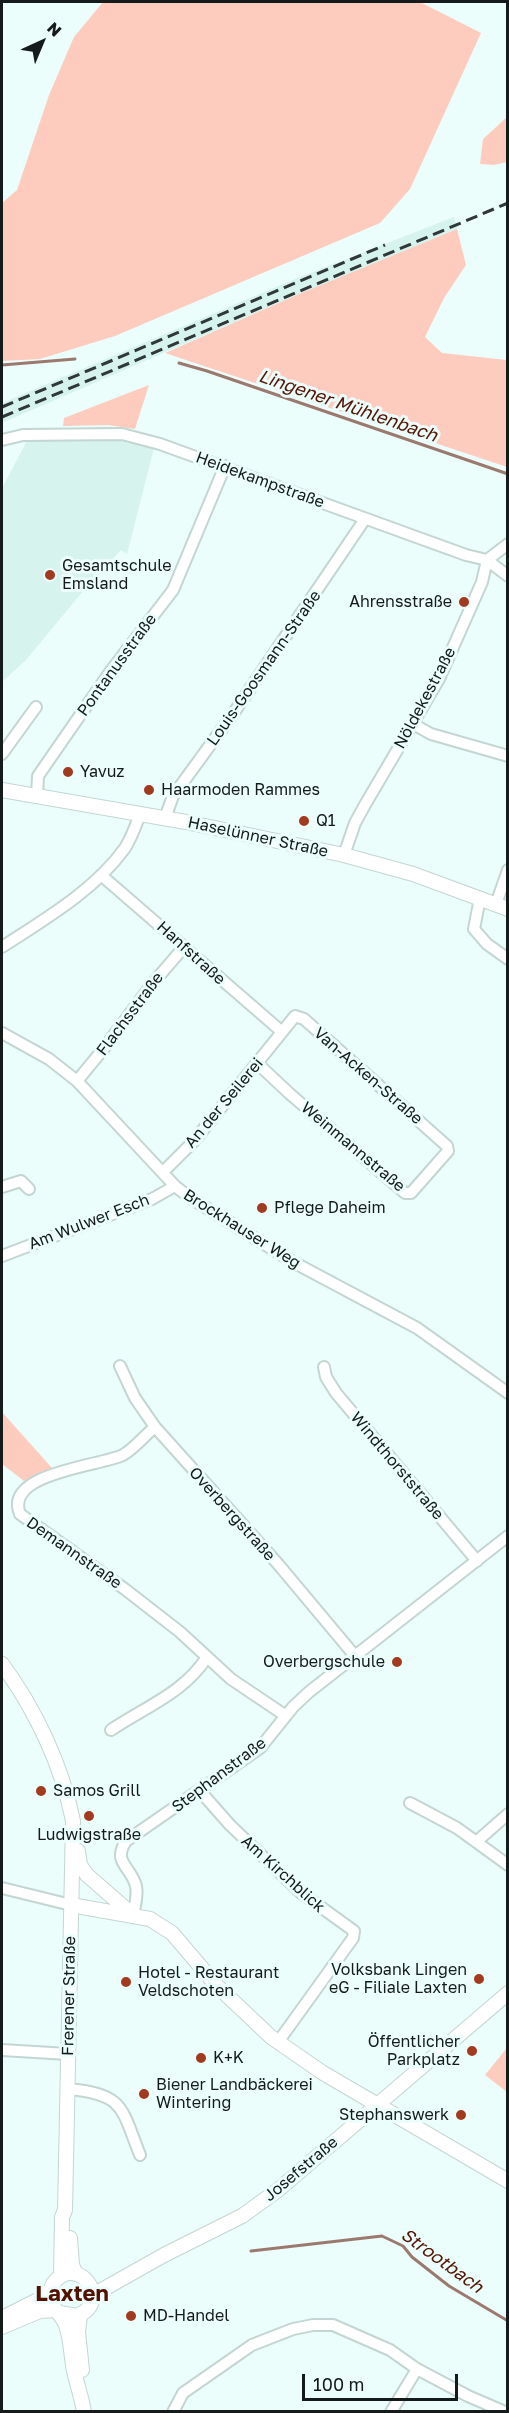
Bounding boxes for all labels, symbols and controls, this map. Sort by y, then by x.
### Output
north arrow [12,12,72,72]
text: N [43,18,66,40]
water label: Lingener Mühlenbach [256,365,440,447]
street label: Heidekampstraße [193,448,327,512]
place label: Gesamtschule Emsland [62,556,171,594]
marker: Gesamtschule Emsland [43,568,57,582]
street label: Louis-Goosmann-Straße [203,587,325,749]
place label: Ahrensstraße [349,592,452,612]
marker: Ahrensstraße [457,595,471,609]
street label: Pontanusstraße [73,610,161,720]
street label: Nöldekestraße [390,644,460,752]
place label: Yavuz [80,762,124,782]
marker: Yavuz [61,765,75,779]
place label: Haarmoden Rammes [161,780,320,800]
marker: Haarmoden Rammes [142,783,156,797]
place label: Q1 [316,811,336,831]
street label: Haselünner Straße [186,813,330,861]
marker: Q1 [297,814,311,828]
street label: Hanfstraße [153,917,229,989]
street label: Flachsstraße [92,969,168,1059]
street label: Van-Acken-Straße [310,1024,426,1128]
street label: An der Seilerei [181,1054,267,1152]
street label: Weinmannstraße [297,1098,409,1196]
street label: Brockhauser Weg [180,1185,304,1273]
street label: Am Wulwer Esch [26,1190,152,1254]
place label: Pflege Daheim [274,1198,386,1218]
marker: Pflege Daheim [255,1201,269,1215]
street label: Windthorststraße [346,1408,448,1524]
street label: Overbergstraße [185,1463,279,1565]
street label: Demannstraße [23,1513,125,1593]
place label: Overbergschule [263,1652,385,1672]
marker: Overbergschule [390,1655,404,1669]
street label: Stephanstraße [168,1733,270,1817]
place label: Samos Grill [53,1781,141,1801]
marker: Samos Grill [34,1784,48,1798]
marker: Ludwigstraße [82,1809,96,1823]
place label: Ludwigstraße [37,1825,141,1845]
street label: Am Kirchblick [237,1831,329,1917]
street label: Frerener Straße [58,1936,80,2056]
place label: Volksbank Lingen eG - Filiale Laxten [329,1960,467,1998]
place label: Hotel - Restaurant Veldschoten [138,1963,279,2001]
marker: Volksbank Lingen eG - Filiale Laxten [472,1972,486,1986]
marker: Hotel - Restaurant Veldschoten [119,1975,133,1989]
place label: Öffentlicher Parkplatz [368,2032,460,2070]
marker: Öffentlicher Parkplatz [465,2044,479,2058]
place label: K+K [213,2048,244,2068]
marker: K+K [194,2051,208,2065]
place label: Biener Landbäckerei Wintering [156,2075,313,2113]
marker: Biener Landbäckerei Wintering [137,2087,151,2101]
place label: Stephanswerk [339,2105,449,2125]
marker: Stephanswerk [454,2108,468,2122]
street label: Josefstraße [260,2133,342,2205]
water label: Strootbach [397,2224,487,2298]
district label: Laxten [35,2281,109,2307]
place label: MD-Handel [143,2306,229,2326]
marker: MD-Handel [124,2309,138,2323]
scale bar [305,2362,461,2400]
text: 100 m [313,2373,364,2395]

